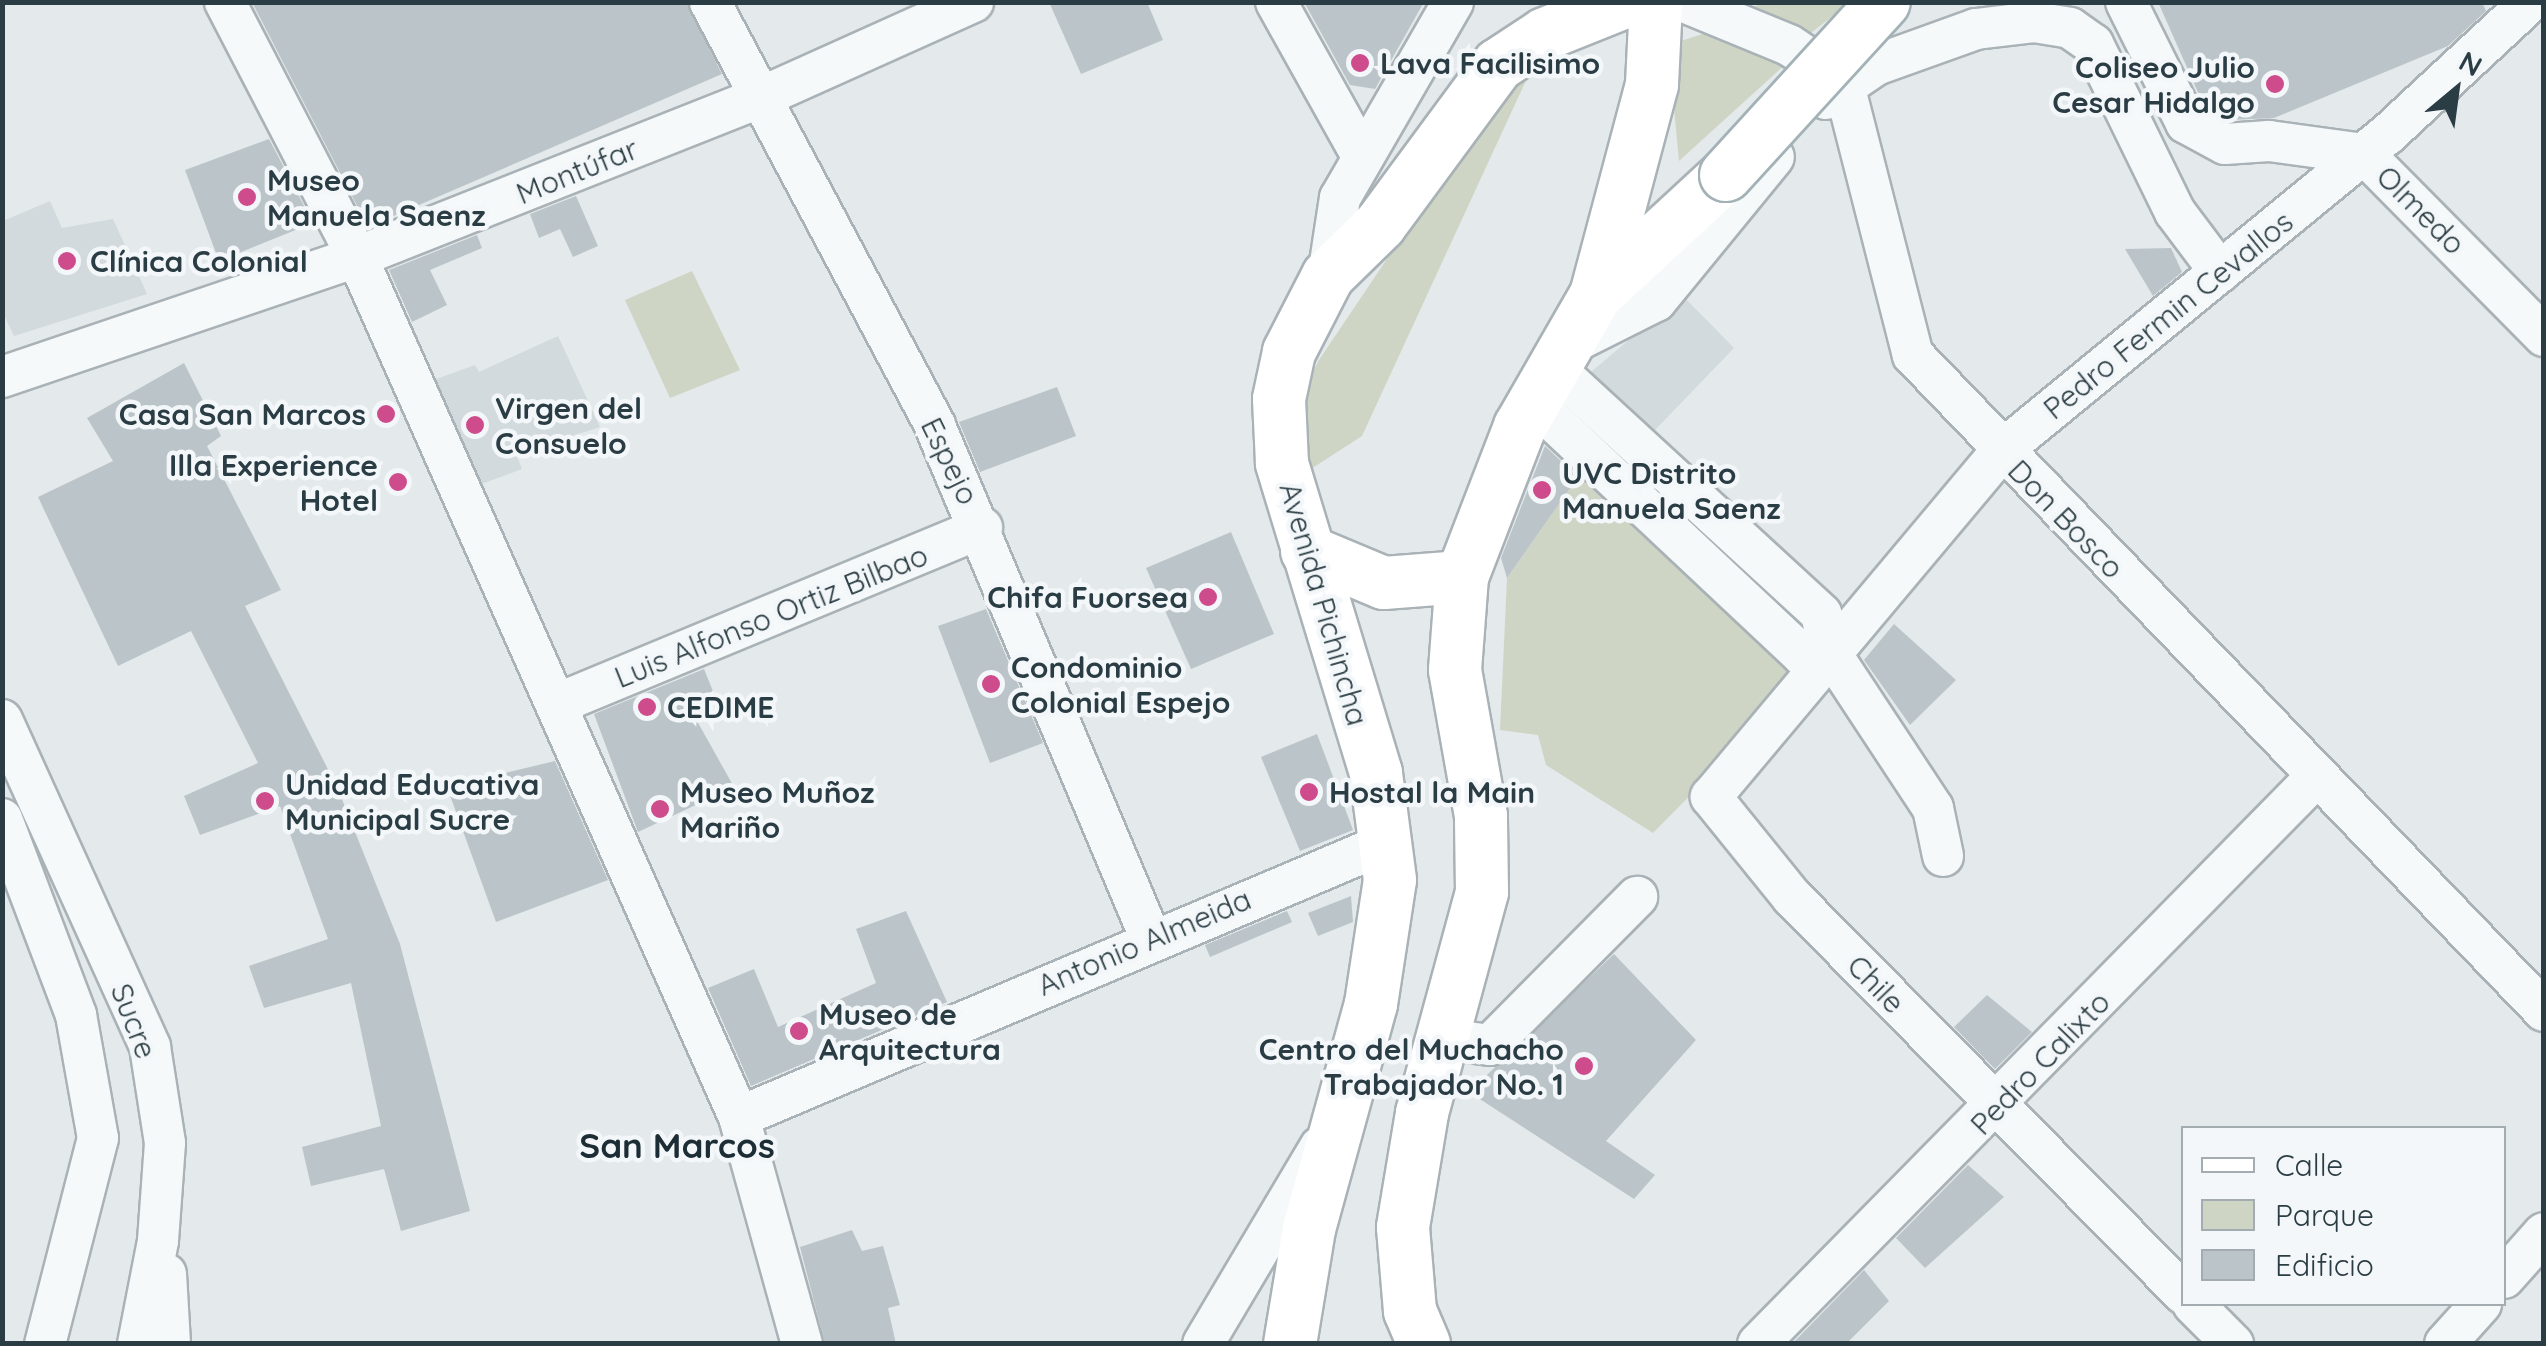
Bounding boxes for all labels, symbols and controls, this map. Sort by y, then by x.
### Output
north arrow [2406,40,2506,140]
text: N [2453,43,2488,84]
place label: Lava Facilisimo [1380,45,1600,81]
place label: Coliseo Julio Cesar Hidalgo [2052,49,2255,120]
marker: Lava Facilisimo [1349,52,1371,74]
marker: Coliseo Julio Cesar Hidalgo [2264,73,2286,95]
street label: Montúfar [511,130,643,212]
street label: Olmedo [2369,158,2473,262]
place label: Museo Manuela Saenz [267,162,486,232]
marker: Museo Manuela Saenz [236,186,258,208]
street label: Pedro Fermin Cevallos [2036,203,2300,427]
place label: Clínica Colonial [90,243,308,279]
marker: Clínica Colonial [54,248,80,274]
place label: Virgen del Consuelo [495,390,642,460]
place label: Casa San Marcos [119,396,366,432]
marker: Casa San Marcos [375,403,397,425]
street label: Espejo [914,412,986,510]
marker: Virgen del Consuelo [464,414,486,436]
place label: Illa Experience Hotel [169,447,378,518]
street label: Don Bosco [2001,452,2131,586]
place label: UVC Distrito Manuela Saenz [1562,455,1781,526]
marker: Illa Experience Hotel [387,471,409,493]
street label: Avenida Pichincha [1272,478,1376,730]
marker: UVC Distrito Manuela Saenz [1531,479,1553,501]
street label: Luis Alfonso Ortiz Bilbao [609,537,933,695]
place label: Chifa Fuorsea [987,579,1188,615]
marker: Chifa Fuorsea [1197,586,1219,608]
place label: Condominio Colonial Espejo [1011,649,1230,720]
marker: Condominio Colonial Espejo [980,673,1002,695]
place label: CEDIME [667,689,774,725]
marker: CEDIME [636,696,658,718]
place label: Unidad Educativa Municipal Sucre [285,766,539,836]
place label: Museo Muñoz Mariño [680,774,874,844]
place label: Hostal la Main [1329,774,1535,810]
marker: Hostal la Main [1298,781,1320,803]
marker: Unidad Educativa Municipal Sucre [254,790,276,812]
marker: Museo Muñoz Mariño [649,798,671,820]
street label: Antonio Almeida [1032,881,1256,1003]
street label: Chile [1840,948,1912,1020]
street label: Sucre [103,978,165,1064]
street label: Pedro Calixto [1963,984,2117,1142]
place label: Museo de Arquitectura [819,996,1001,1066]
marker: Museo de Arquitectura [788,1020,810,1042]
place label: Centro del Muchacho Trabajador No. 1 [1259,1031,1564,1102]
marker: Centro del Muchacho Trabajador No. 1 [1573,1055,1595,1077]
district label: San Marcos [579,1124,775,1166]
legend [2181,1126,2506,1306]
text: Calle [2275,1146,2343,1184]
text: Parque [2275,1196,2374,1234]
text: Edificio [2275,1246,2374,1284]

